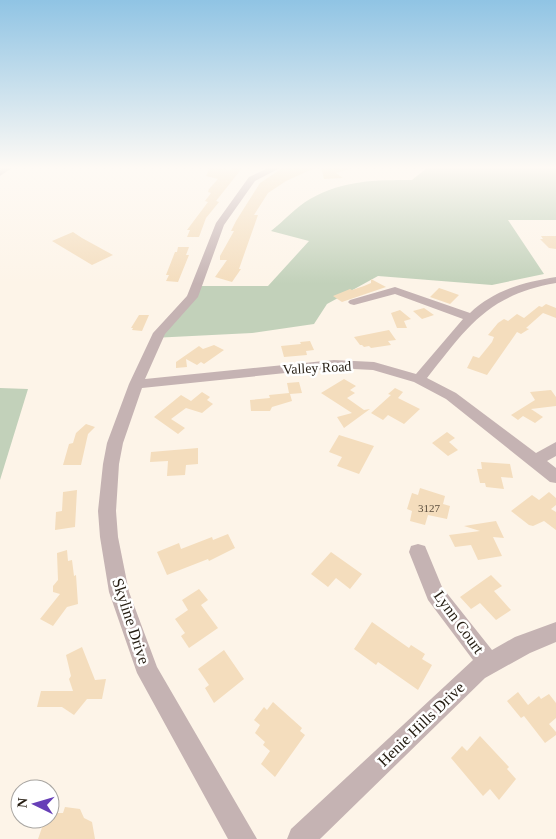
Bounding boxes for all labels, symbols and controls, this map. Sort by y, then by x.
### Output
street label: Valley Road [282,359,352,377]
house number: 3127 [418,502,441,514]
street label: Skyline Drive [108,576,153,666]
street label: Lynn Court [430,587,488,658]
street label: Henie Hills Drive [374,678,468,770]
north arrow [10,779,60,829]
text: N [15,797,30,809]

